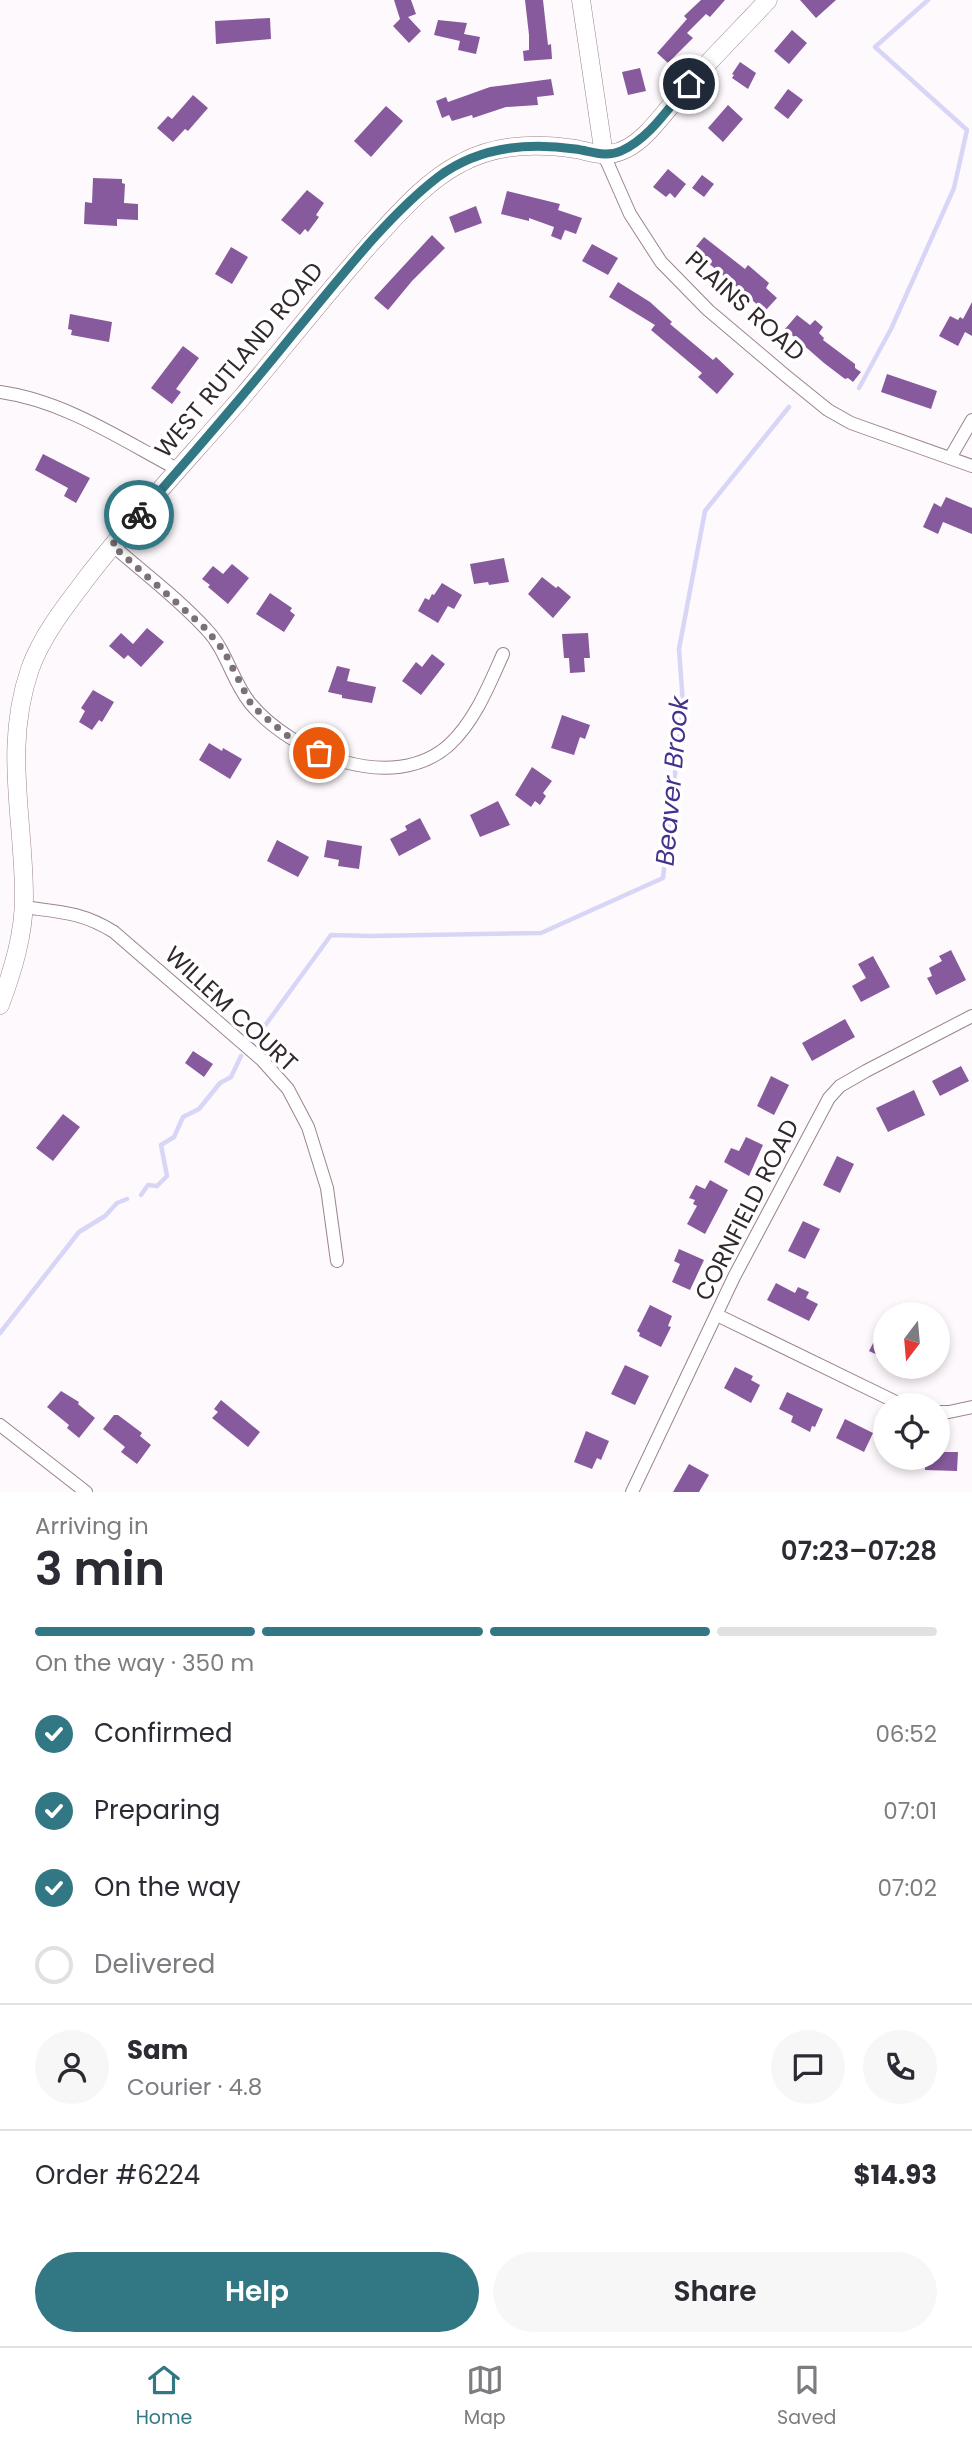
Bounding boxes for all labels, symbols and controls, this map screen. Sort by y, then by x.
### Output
pin [659,54,719,114]
icon: home [670,65,708,103]
street label: PLAINS ROAD [678,243,812,368]
street label: WEST RUTLAND ROAD [147,255,330,465]
courier [104,480,174,550]
icon: bike [120,496,158,534]
water label: Beaver Brook [647,693,697,867]
pin [289,723,349,783]
icon: bag [300,734,338,772]
street label: WILLEM COURT [158,938,305,1079]
street label: CORNFIELD ROAD [687,1113,807,1306]
north arrow [873,1302,950,1379]
map controls [873,1302,950,1470]
button: locate [873,1393,950,1470]
text: Arriving in [35,1510,149,1542]
text: 07:23–07:28 [781,1533,937,1569]
text: 3 min [35,1537,165,1601]
text: On the way · 350 m [35,1647,254,1679]
icon: check [35,1715,73,1753]
text: Confirmed [94,1715,232,1751]
text: 06:52 [875,1718,937,1750]
icon: check [35,1792,73,1830]
text: Preparing [94,1792,220,1828]
text: 07:01 [883,1795,937,1827]
icon: check [35,1869,73,1907]
text: On the way [94,1869,241,1905]
text: 07:02 [877,1872,937,1904]
text: Delivered [94,1946,215,1982]
button: person [35,2030,109,2104]
button: chat [771,2030,845,2104]
button: phone [863,2030,937,2104]
text: Sam [127,2032,188,2068]
text: Courier · 4.8 [127,2071,262,2103]
text: Order #6224 [35,2157,200,2193]
text: $14.93 [853,2157,937,2193]
button: Help [35,2252,479,2332]
button: Share [493,2252,937,2332]
tab: Home [136,2361,192,2432]
tab: Map [464,2361,506,2432]
tab: Saved [777,2361,836,2432]

